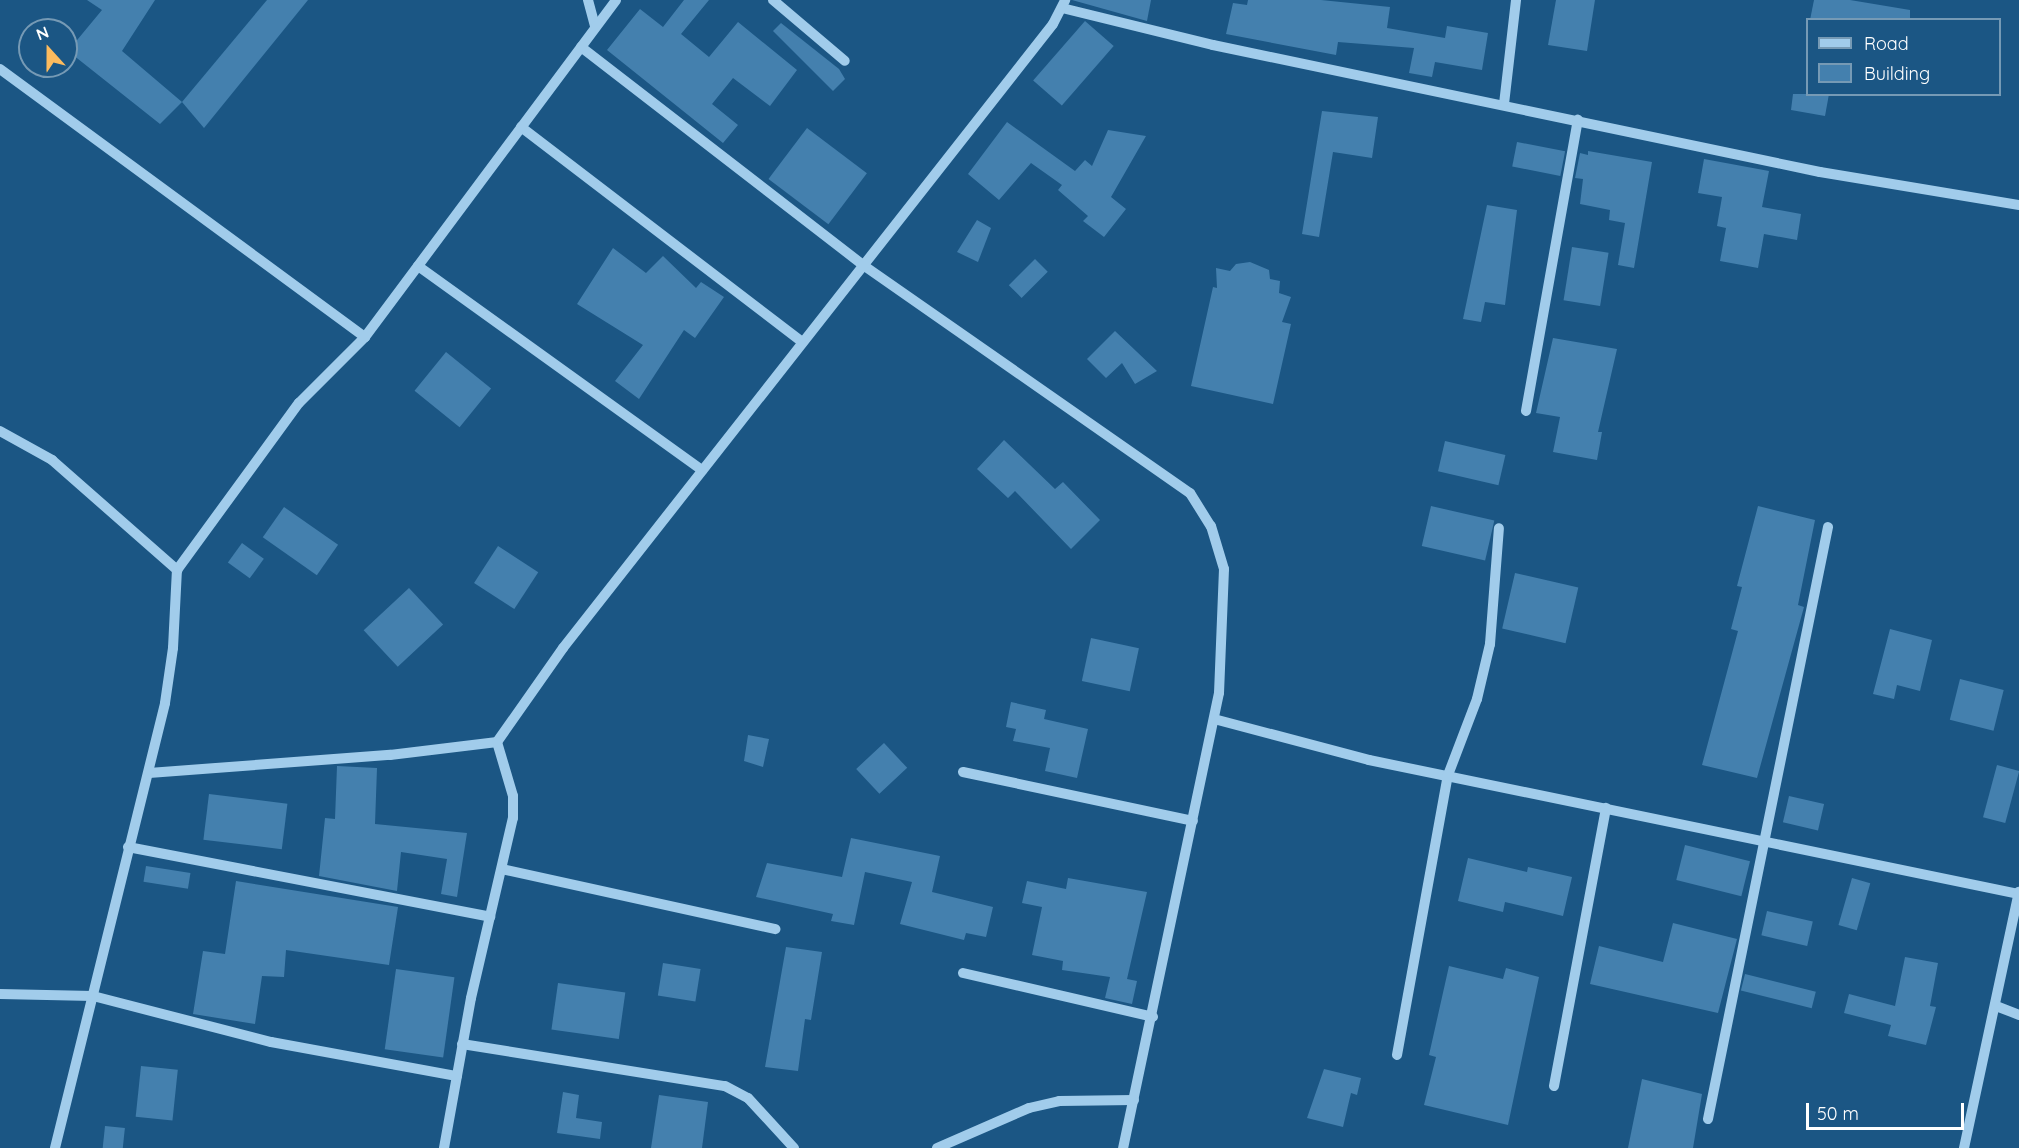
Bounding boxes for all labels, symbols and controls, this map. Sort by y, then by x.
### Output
north arrow [18,18,78,78]
legend [1806,18,2001,96]
text: N [33,22,51,45]
text: Road [1864,32,1909,55]
text: Building [1864,62,1930,85]
scale bar [1809,1091,1966,1129]
text: 50 m [1817,1102,1859,1125]

